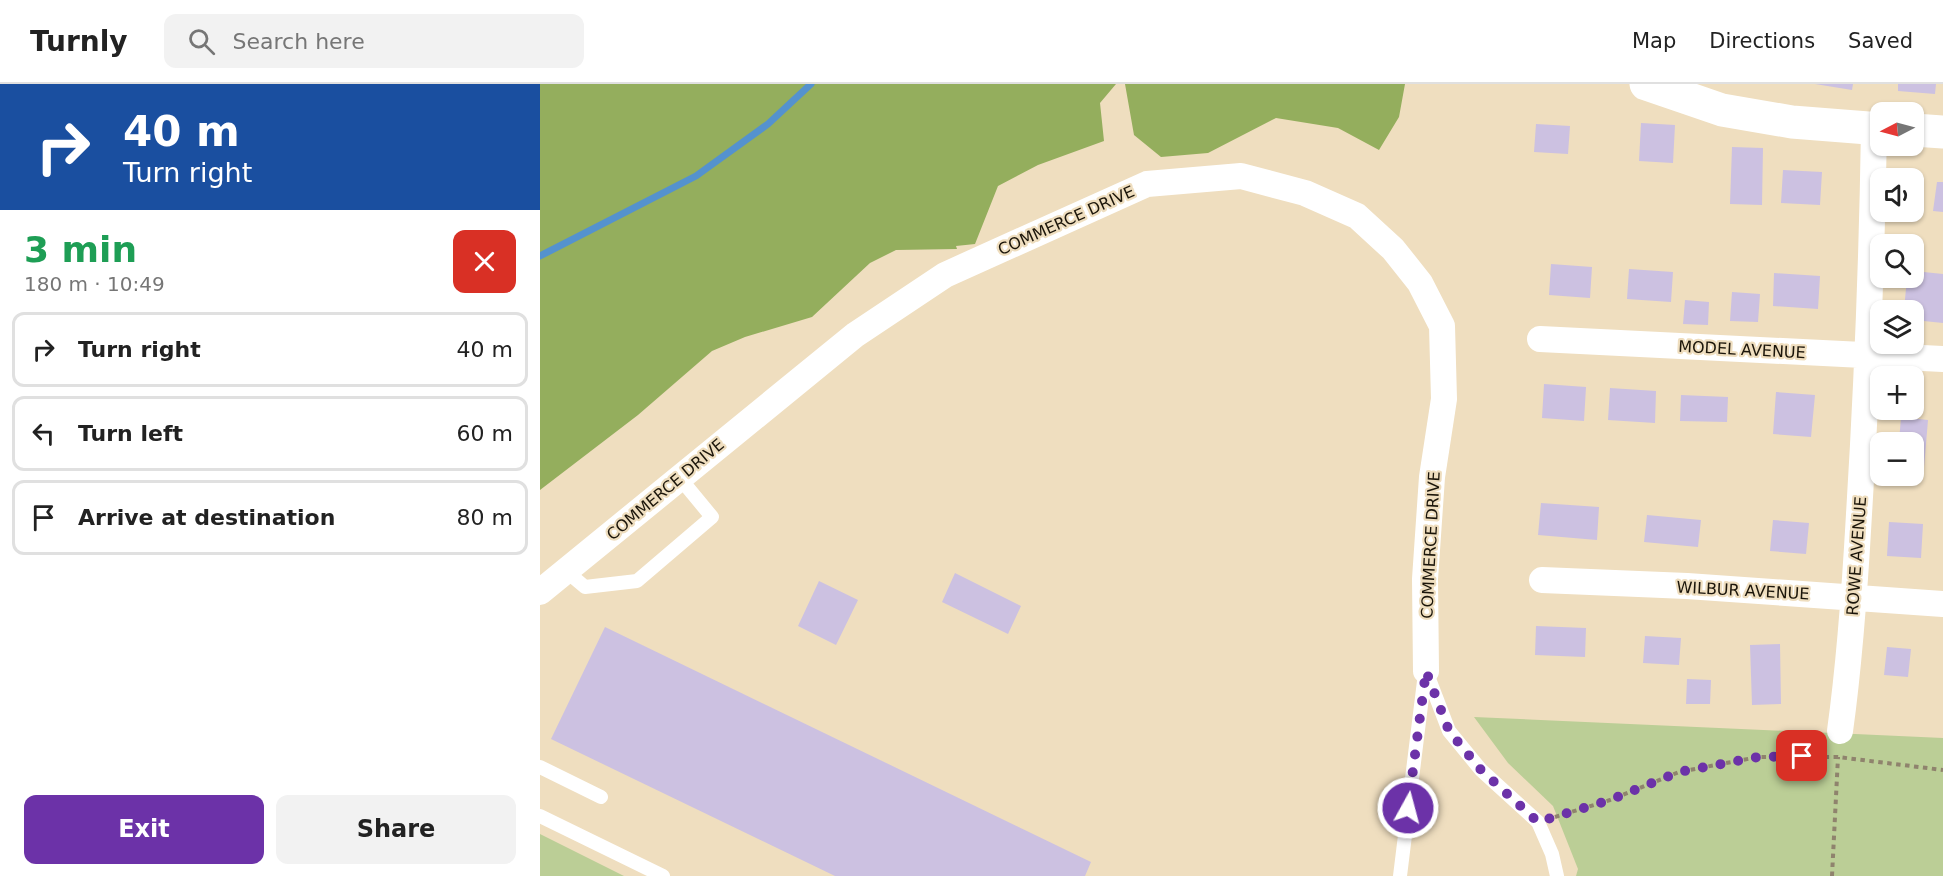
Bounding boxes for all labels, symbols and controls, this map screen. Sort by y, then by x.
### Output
search box [164,14,584,68]
text: Turnly [30,25,128,58]
icon: search [185,25,218,58]
text: Search here [233,29,365,54]
text: Map [1632,29,1676,53]
text: Directions [1709,29,1815,53]
text: Saved [1848,29,1913,53]
north arrow [1870,102,1924,156]
map controls [1870,102,1924,486]
text: 40 m [123,107,240,156]
icon: right [24,108,102,186]
text: Turn right [123,157,252,188]
button: sound [1870,168,1924,222]
street label: COMMERCE DRIVE [995,182,1137,259]
text: 3 min [24,229,137,270]
button: close [453,230,516,293]
button: search [1870,234,1924,288]
text: 180 m · 10:49 [24,272,165,296]
button: layers [1870,300,1924,354]
icon: right [27,333,60,366]
text: Turn right [78,337,201,362]
text: 40 m [457,337,513,362]
street label: MODEL AVENUE [1678,337,1806,362]
button: + [1870,366,1924,420]
icon: left [27,417,60,450]
text: Turn left [78,421,183,446]
text: 60 m [457,421,513,446]
button: − [1870,432,1924,486]
street label: COMMERCE DRIVE [603,435,728,544]
street label: COMMERCE DRIVE [1417,471,1444,619]
street label: ROWE AVENUE [1843,496,1870,616]
icon: arrive [27,501,60,534]
text: Arrive at destination [78,505,335,530]
text: 80 m [457,505,513,530]
street label: WILBUR AVENUE [1676,578,1810,603]
pin [1776,730,1827,781]
icon: arrive [1785,739,1818,772]
position arrow [1376,776,1440,840]
button: Exit [24,795,264,864]
button: Share [276,795,516,864]

